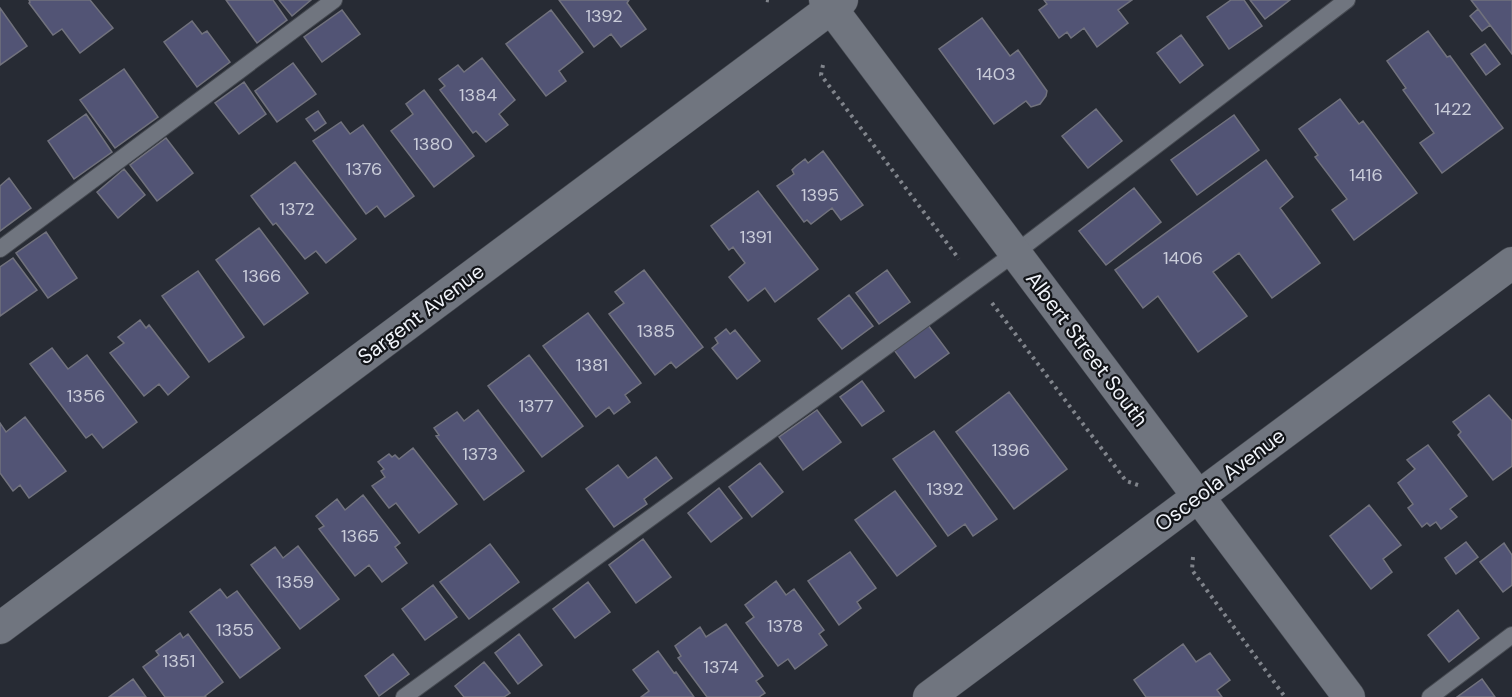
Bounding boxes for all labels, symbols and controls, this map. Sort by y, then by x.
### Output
house number: 1392 [585,4,623,28]
house number: 1403 [976,62,1016,86]
house number: 1384 [459,83,497,107]
house number: 1422 [1434,97,1472,121]
house number: 1380 [413,132,453,156]
house number: 1376 [346,157,382,181]
house number: 1416 [1349,163,1383,187]
house number: 1395 [801,183,839,207]
house number: 1372 [279,197,315,221]
house number: 1391 [740,225,772,249]
house number: 1406 [1163,246,1203,270]
street label: Sargent Avenue [352,257,490,371]
house number: 1366 [243,264,281,288]
street label: Albert Street South [1019,266,1155,432]
house number: 1385 [637,319,675,343]
house number: 1381 [576,353,608,377]
house number: 1356 [67,384,105,408]
house number: 1377 [518,394,554,418]
street label: Osceola Avenue [1149,422,1291,538]
house number: 1396 [992,438,1030,462]
house number: 1373 [462,442,498,466]
house number: 1392 [926,477,964,501]
house number: 1365 [341,524,379,548]
house number: 1359 [276,570,314,594]
house number: 1378 [767,614,803,638]
house number: 1355 [216,618,254,642]
house number: 1351 [163,649,195,673]
house number: 1374 [703,655,739,679]

